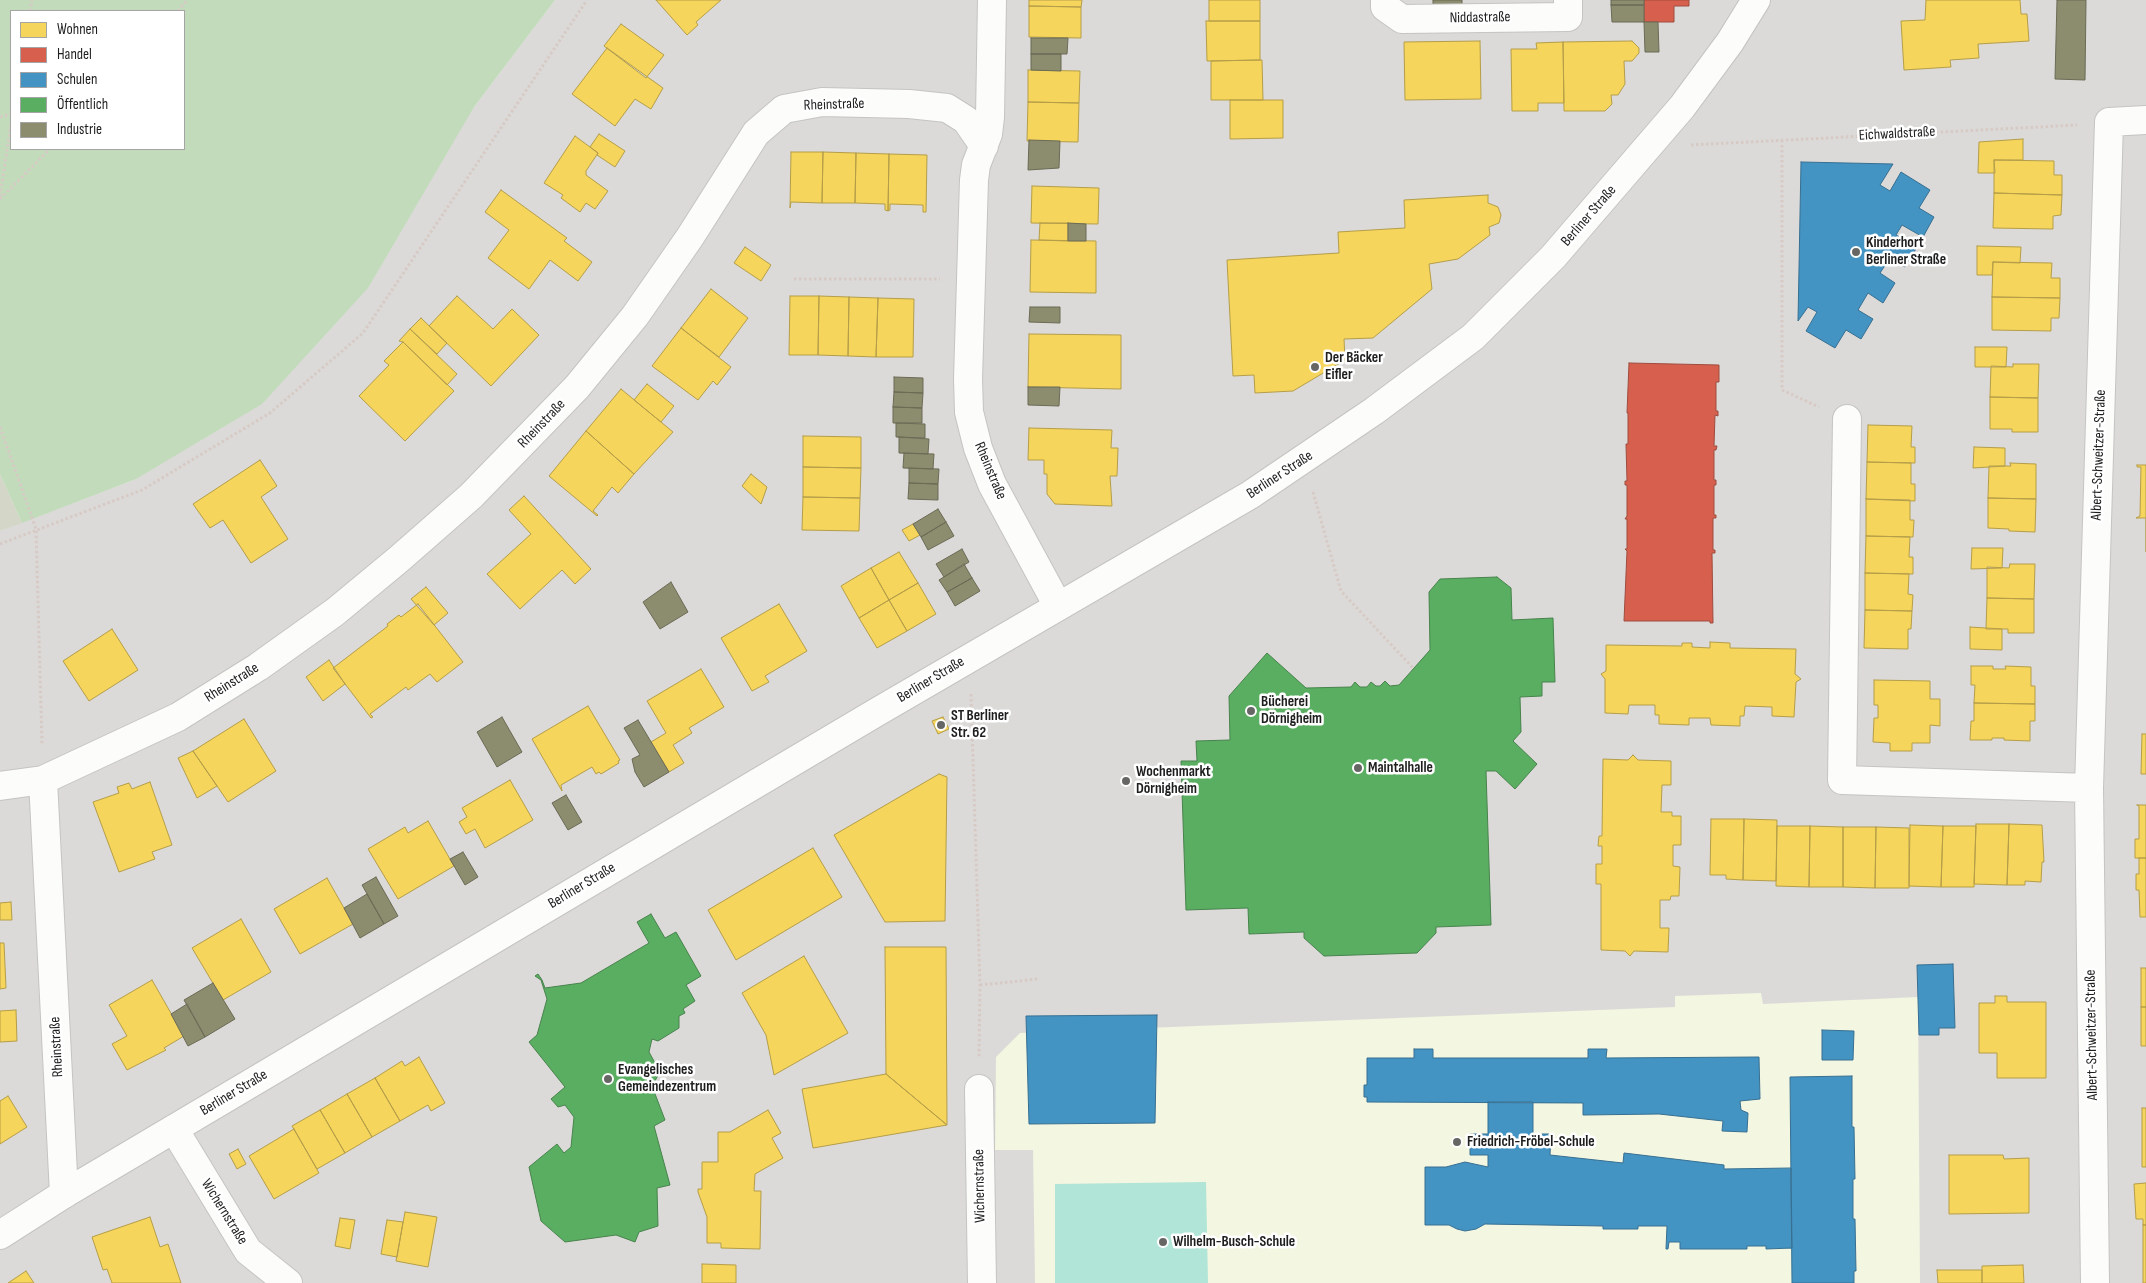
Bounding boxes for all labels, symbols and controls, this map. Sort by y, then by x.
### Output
street label: Niddastraße [1449,8,1511,28]
legend [10,10,185,150]
text: Wohnen [57,20,98,39]
text: Handel [57,45,92,64]
text: Schulen [57,70,97,89]
text: Öffentlich [57,95,108,114]
street label: Rheinstraße [803,95,865,115]
text: Industrie [57,120,102,139]
street label: Eichwaldstraße [1858,123,1936,145]
street label: Berliner Straße [1558,182,1620,250]
place label: Kinderhort Berliner Straße [1866,234,1946,269]
marker: Kinderhort Berliner Straße [1850,246,1862,258]
place label: Der Bäcker Eifler [1325,349,1383,384]
marker: Der Bäcker Eifler [1309,361,1321,373]
street label: Albert-Schweitzer-Straße [2088,389,2110,521]
street label: Rheinstraße [514,396,570,452]
street label: Rheinstraße [970,440,1010,502]
street label: Berliner Straße [1244,447,1316,503]
street label: Berliner Straße [894,653,968,707]
street label: Rheinstraße [201,659,263,707]
place label: Bücherei Dörnigheim [1261,693,1322,728]
marker: Bücherei Dörnigheim [1245,705,1257,717]
place label: ST Berliner Str. 62 [951,707,1009,742]
marker: ST Berliner Str. 62 [935,719,947,731]
place label: Maintalhalle [1368,759,1433,777]
marker: Maintalhalle [1352,762,1364,774]
place label: Wochenmarkt Dörnigheim [1136,763,1211,798]
marker: Wochenmarkt Dörnigheim [1120,775,1132,787]
street label: Berliner Straße [545,859,619,913]
street label: Albert-Schweitzer-Straße [2082,969,2102,1101]
street label: Rheinstraße [46,1016,68,1078]
place label: Evangelisches Gemeindezentrum [618,1061,716,1096]
street label: Berliner Straße [197,1066,271,1120]
marker: Evangelisches Gemeindezentrum [602,1073,614,1085]
place label: Friedrich-Fröbel-Schule [1467,1133,1595,1151]
marker: Friedrich-Fröbel-Schule [1451,1136,1463,1148]
street label: Wichernstraße [970,1149,990,1223]
street label: Wichernstraße [197,1176,251,1248]
place label: Wilhelm-Busch-Schule [1173,1233,1295,1251]
marker: Wilhelm-Busch-Schule [1157,1236,1169,1248]

